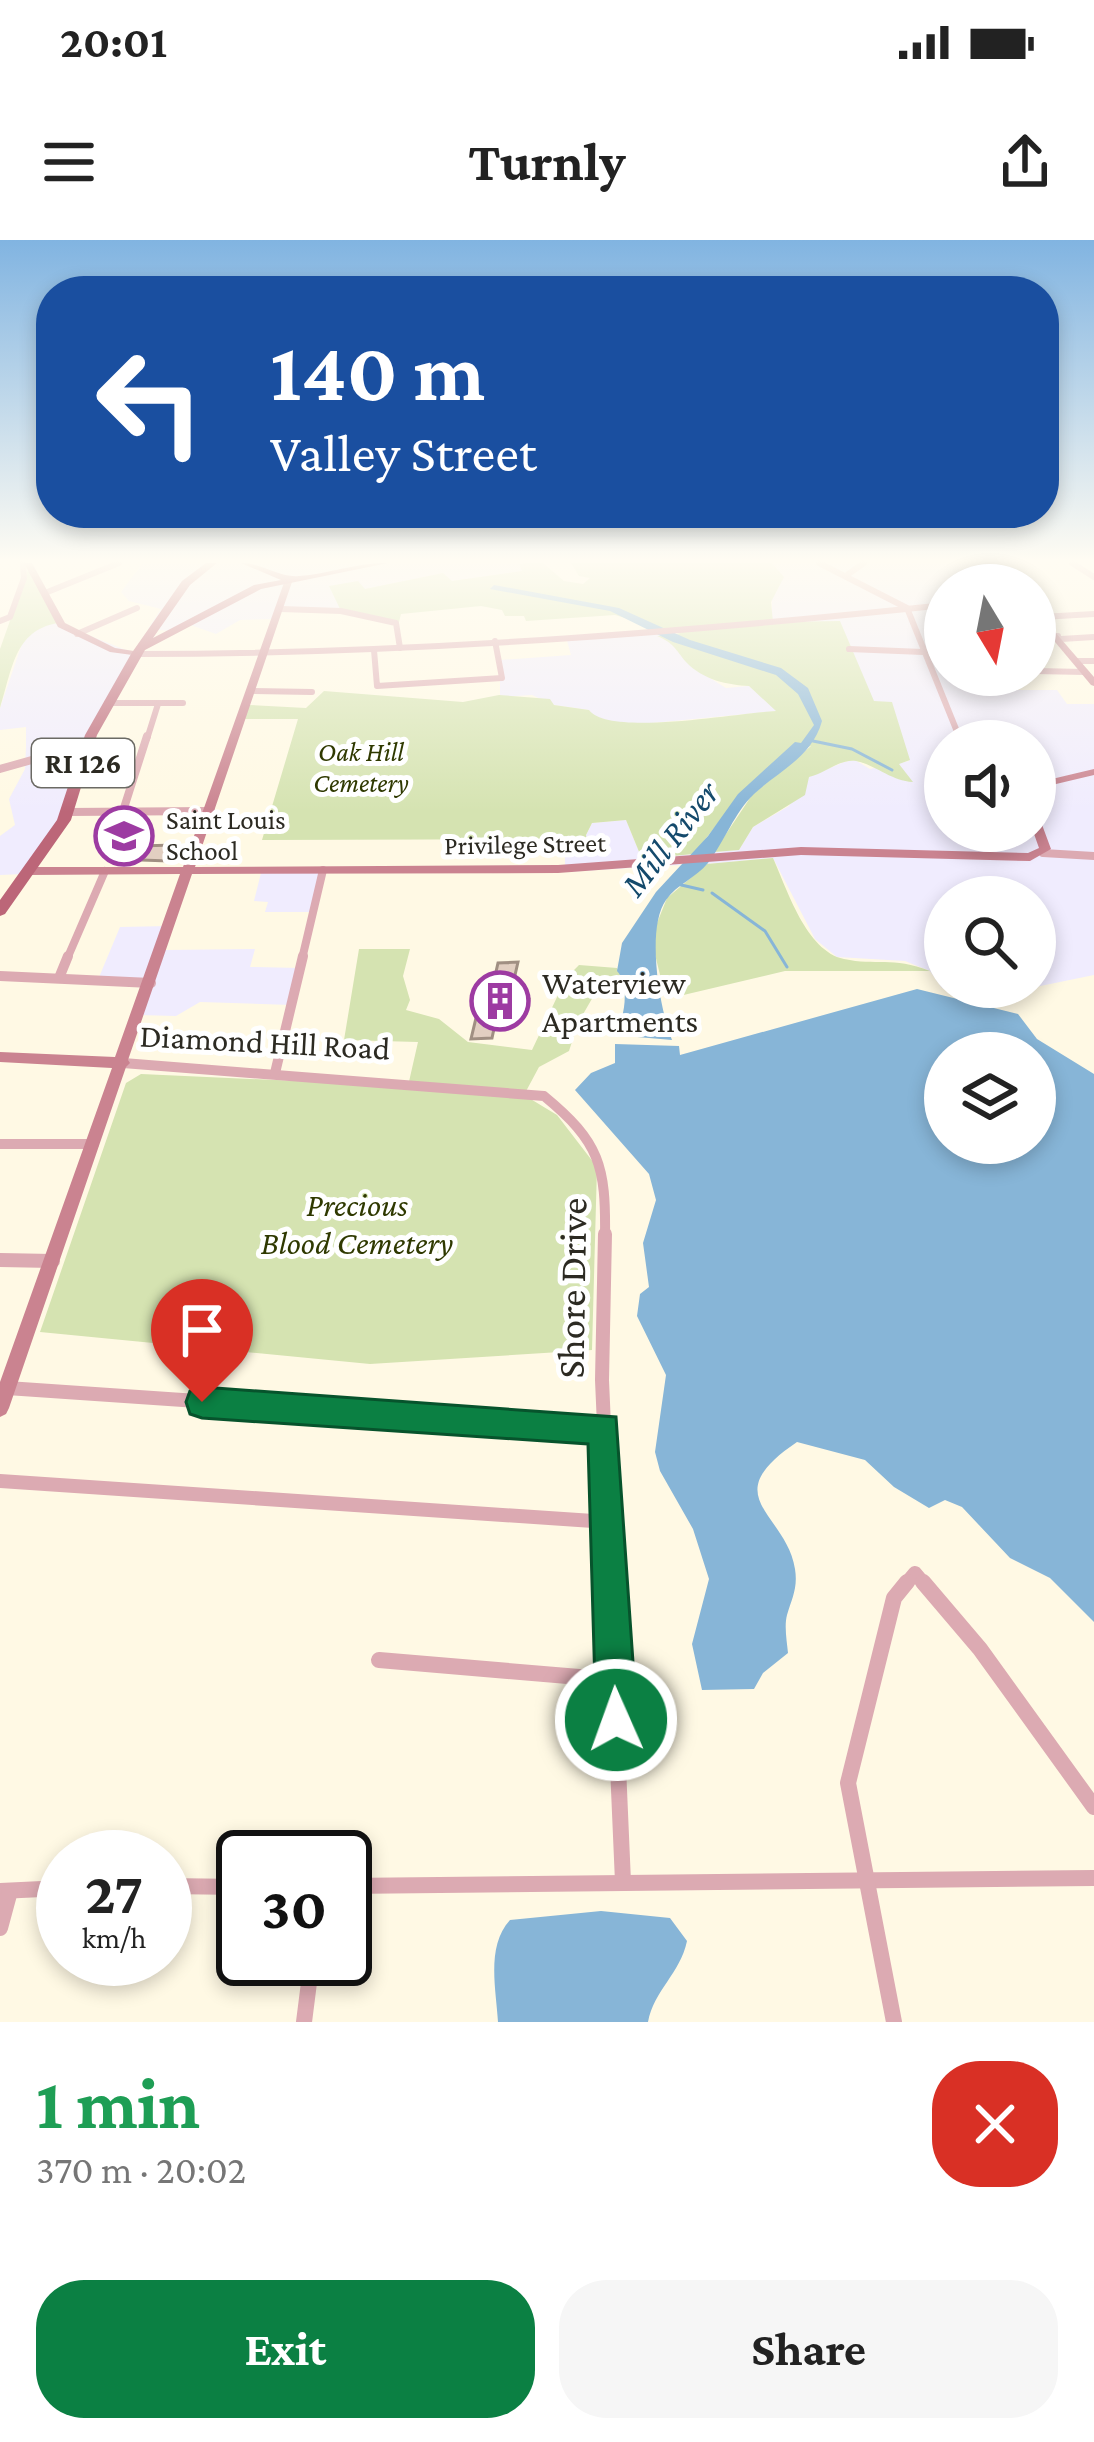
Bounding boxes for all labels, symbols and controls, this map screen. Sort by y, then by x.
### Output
text: 20:01 [60,17,167,67]
icon: menu [36,129,102,195]
icon: share [992,129,1058,195]
text: Turnly [468,132,626,192]
icon: left [72,324,228,480]
text: 140 m [270,325,485,418]
text: Valley Street [270,423,537,483]
north arrow [924,564,1056,696]
map controls [924,564,1056,1164]
button: sound [924,720,1056,852]
park label: Oak Hill Cemetery [313,737,409,798]
road number: RI 126 [32,739,134,787]
water label: Mill River [612,772,728,905]
school or university icon: Saint Louis School [93,805,155,867]
place label: Saint Louis School [166,805,286,866]
street label: Privilege Street [444,828,607,860]
button: search [924,876,1056,1008]
place label: Waterview Apartments [542,964,698,1039]
building icon: Waterview Apartments [469,970,531,1032]
street label: Diamond Hill Road [139,1016,391,1067]
button: layers [924,1032,1056,1164]
park label: Precious Blood Cemetery [261,1186,454,1261]
street label: Shore Drive [548,1197,595,1379]
pin [151,1279,253,1402]
icon: arrive [169,1297,235,1363]
position arrow [553,1657,679,1783]
speed limit sign: 30 [216,1830,372,1986]
text: 27 [85,1859,143,1926]
text: km/h [82,1921,146,1954]
button: close [932,2061,1058,2187]
text: 1 min [36,2063,200,2143]
text: 370 m · 20:02 [36,2148,246,2191]
button: Exit [36,2280,535,2418]
button: Share [559,2280,1058,2418]

